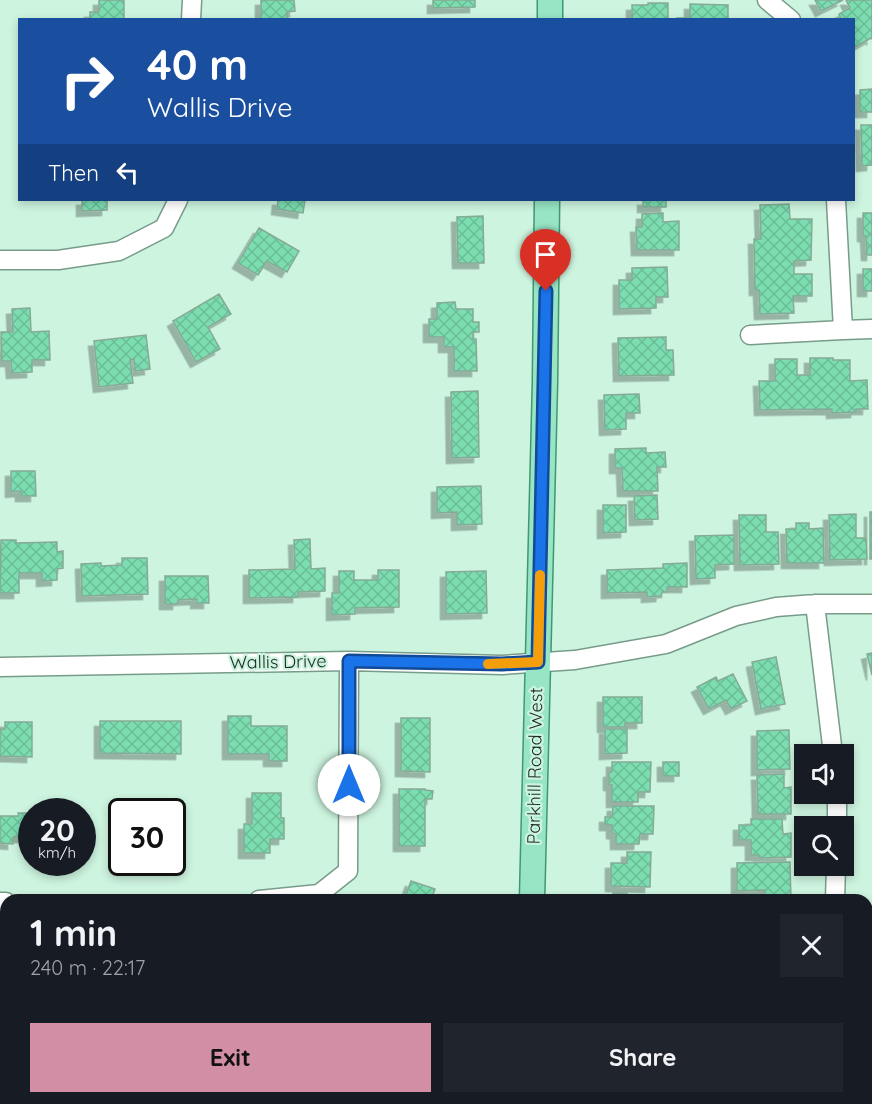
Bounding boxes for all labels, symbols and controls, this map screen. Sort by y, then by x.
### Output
text: 40 m [147,38,248,91]
icon: right [48,42,126,120]
text: Wallis Drive [147,90,292,124]
icon: left [111,156,144,189]
text: Then [48,159,99,187]
pin [520,229,571,291]
icon: arrive [529,238,562,271]
street label: Wallis Drive [229,649,327,674]
street label: Parkhill Road West [522,687,547,845]
map controls [794,744,854,876]
button: sound [794,744,854,804]
position arrow [317,753,381,817]
speed limit sign: 30 [108,798,186,876]
text: 20 [39,811,75,849]
button: search [794,816,854,876]
text: km/h [38,843,76,862]
text: 1 min [30,910,117,955]
button: close [780,914,843,977]
text: 240 m · 22:17 [30,955,145,980]
button: Exit [30,1023,431,1092]
button: Share [443,1023,843,1092]

